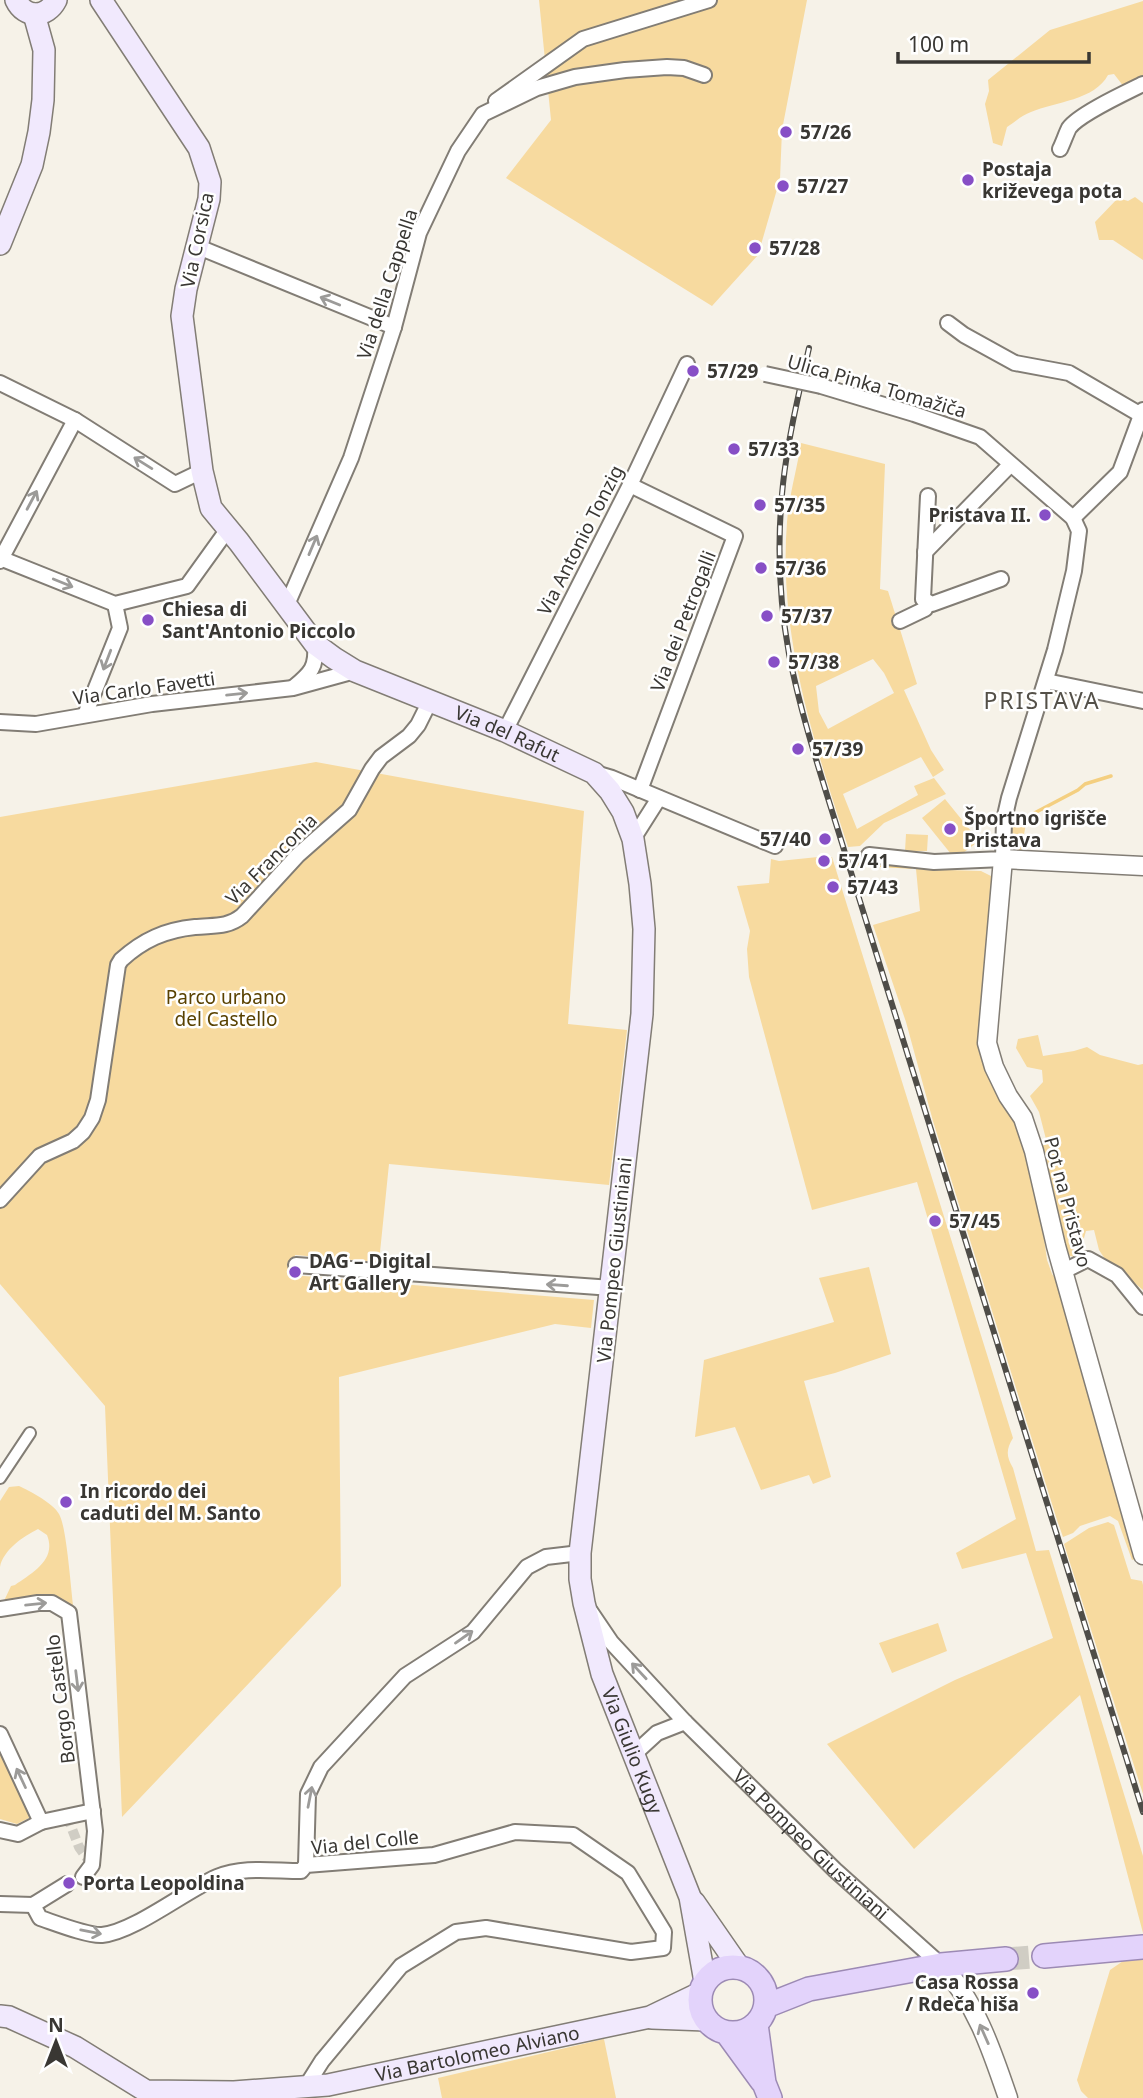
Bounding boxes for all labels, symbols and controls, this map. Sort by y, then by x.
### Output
scale bar [898,21,1089,65]
text: 100 m [908,30,969,58]
place label: 57/26 [800,119,851,145]
marker: 57/26 [778,124,794,140]
place label: Postaja križevega pota [982,156,1122,204]
marker: Postaja križevega pota [960,172,976,188]
place label: 57/27 [797,173,848,199]
marker: 57/27 [775,178,791,194]
street label: Via Corsica [174,190,220,290]
street label: Via della Cappella [350,205,424,363]
place label: 57/28 [769,235,820,261]
marker: 57/28 [747,240,763,256]
one-way arrow [320,293,342,306]
street label: Ulica Pinka Tomažiča [784,348,970,424]
place label: 57/29 [707,358,758,384]
marker: 57/29 [685,363,701,379]
place label: 57/33 [748,436,799,462]
marker: 57/33 [726,441,742,457]
one-way arrow [134,456,153,470]
street label: Via Antonio Tonzig [531,460,629,620]
one-way arrow [26,490,39,511]
place label: 57/35 [774,492,825,518]
marker: 57/35 [752,497,768,513]
place label: Pristava II. [929,502,1031,528]
marker: Pristava II. [1037,507,1053,523]
one-way arrow [307,534,320,556]
street label: Via dei Petrogalli [644,547,722,695]
place label: 57/36 [775,555,826,581]
marker: 57/36 [753,560,769,576]
one-way arrow [52,578,74,591]
place label: Chiesa di Sant'Antonio Piccolo [162,596,356,644]
place label: 57/37 [781,603,832,629]
marker: 57/37 [759,608,775,624]
marker: Chiesa di Sant'Antonio Piccolo [140,612,156,628]
one-way arrow [99,648,112,670]
place label: 57/38 [788,649,839,675]
marker: 57/38 [766,654,782,670]
street label: Via Carlo Favetti [71,665,217,711]
district label: PRISTAVA [983,684,1101,716]
one-way arrow [226,687,248,700]
street label: Via del Rafut [451,699,564,768]
place label: 57/39 [812,736,863,762]
marker: 57/39 [790,741,806,757]
place label: Športno igrišče Pristava [964,805,1107,853]
street label: Via Franconia [220,808,322,910]
marker: Športno igrišče Pristava [942,821,958,837]
place label: 57/40 [760,826,811,852]
marker: 57/40 [817,831,833,847]
place label: 57/41 [838,848,889,874]
marker: 57/41 [816,853,832,869]
place label: 57/43 [847,874,898,900]
marker: 57/43 [825,879,841,895]
park label: Parco urbano del Castello [166,984,286,1032]
street label: Pot na Pristavo [1038,1134,1098,1270]
street label: Via Pompeo Giustiniani [590,1156,638,1364]
place label: 57/45 [949,1208,1000,1234]
marker: 57/45 [927,1213,943,1229]
place label: DAG – Digital Art Gallery [309,1248,431,1296]
marker: DAG – Digital Art Gallery [287,1264,303,1280]
one-way arrow [546,1278,569,1291]
place label: In ricordo dei caduti del M. Santo [80,1478,261,1526]
marker: In ricordo dei caduti del M. Santo [58,1494,74,1510]
one-way arrow [24,1597,47,1610]
one-way arrow [454,1630,473,1644]
street label: Borgo Castello [39,1633,81,1765]
one-way arrow [630,1663,647,1680]
one-way arrow [71,1669,84,1692]
street label: Via Giulio Kugy [596,1684,669,1818]
street label: Via Pompeo Giustiniani [727,1763,895,1925]
one-way arrow [14,1768,27,1789]
one-way arrow [305,1787,318,1809]
street label: Via del Colle [310,1823,420,1861]
place label: Porta Leopoldina [83,1870,245,1896]
marker: Porta Leopoldina [61,1875,77,1891]
one-way arrow [80,1926,102,1939]
place label: Casa Rossa / Rdeča hiša [905,1969,1019,2017]
marker: Casa Rossa / Rdeča hiša [1025,1985,1041,2001]
north arrow [21,2007,91,2077]
text: N [48,2012,64,2038]
street label: Via Bartolomeo Alviano [373,2019,582,2088]
one-way arrow [977,2024,990,2046]

